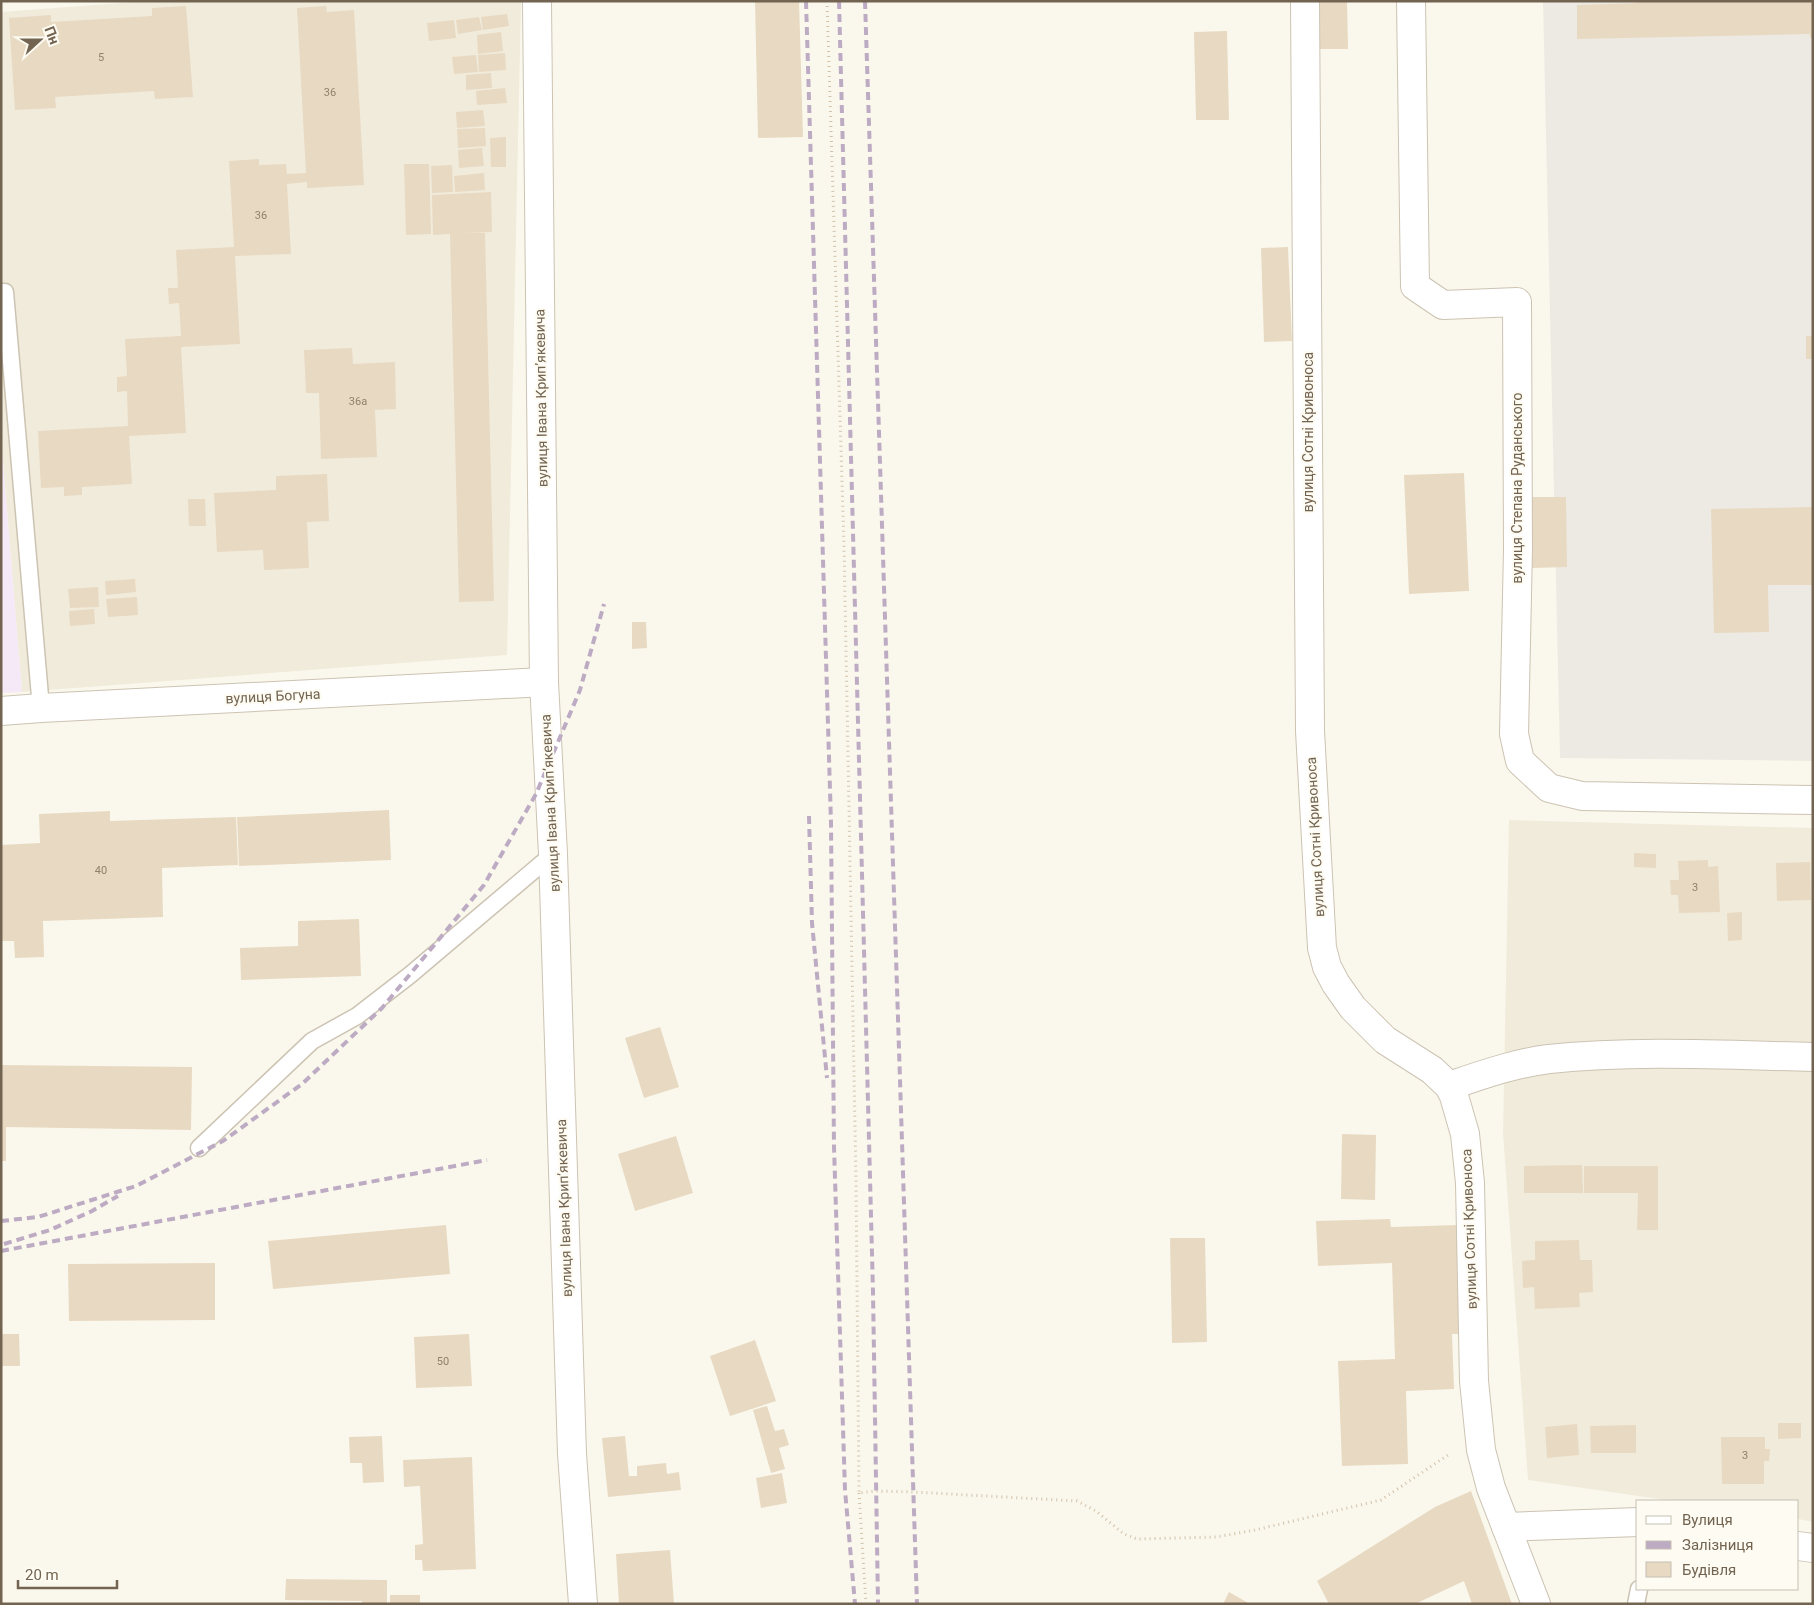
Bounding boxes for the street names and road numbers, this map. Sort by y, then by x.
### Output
street label: вулиця Івана Крипʼякевича [531,309,551,487]
street label: вулиця Сотні Кривоноса [1300,352,1316,512]
street label: вулиця Степана Руданського [1509,393,1525,583]
street label: вулиця Богуна [225,686,321,706]
street label: вулиця Івана Крипʼякевича [537,714,563,892]
street label: вулиця Сотні Кривоноса [1303,756,1327,918]
street label: вулиця Івана Крипʼякевича [553,1119,575,1297]
street label: вулиця Сотні Кривоноса [1458,1149,1480,1309]

